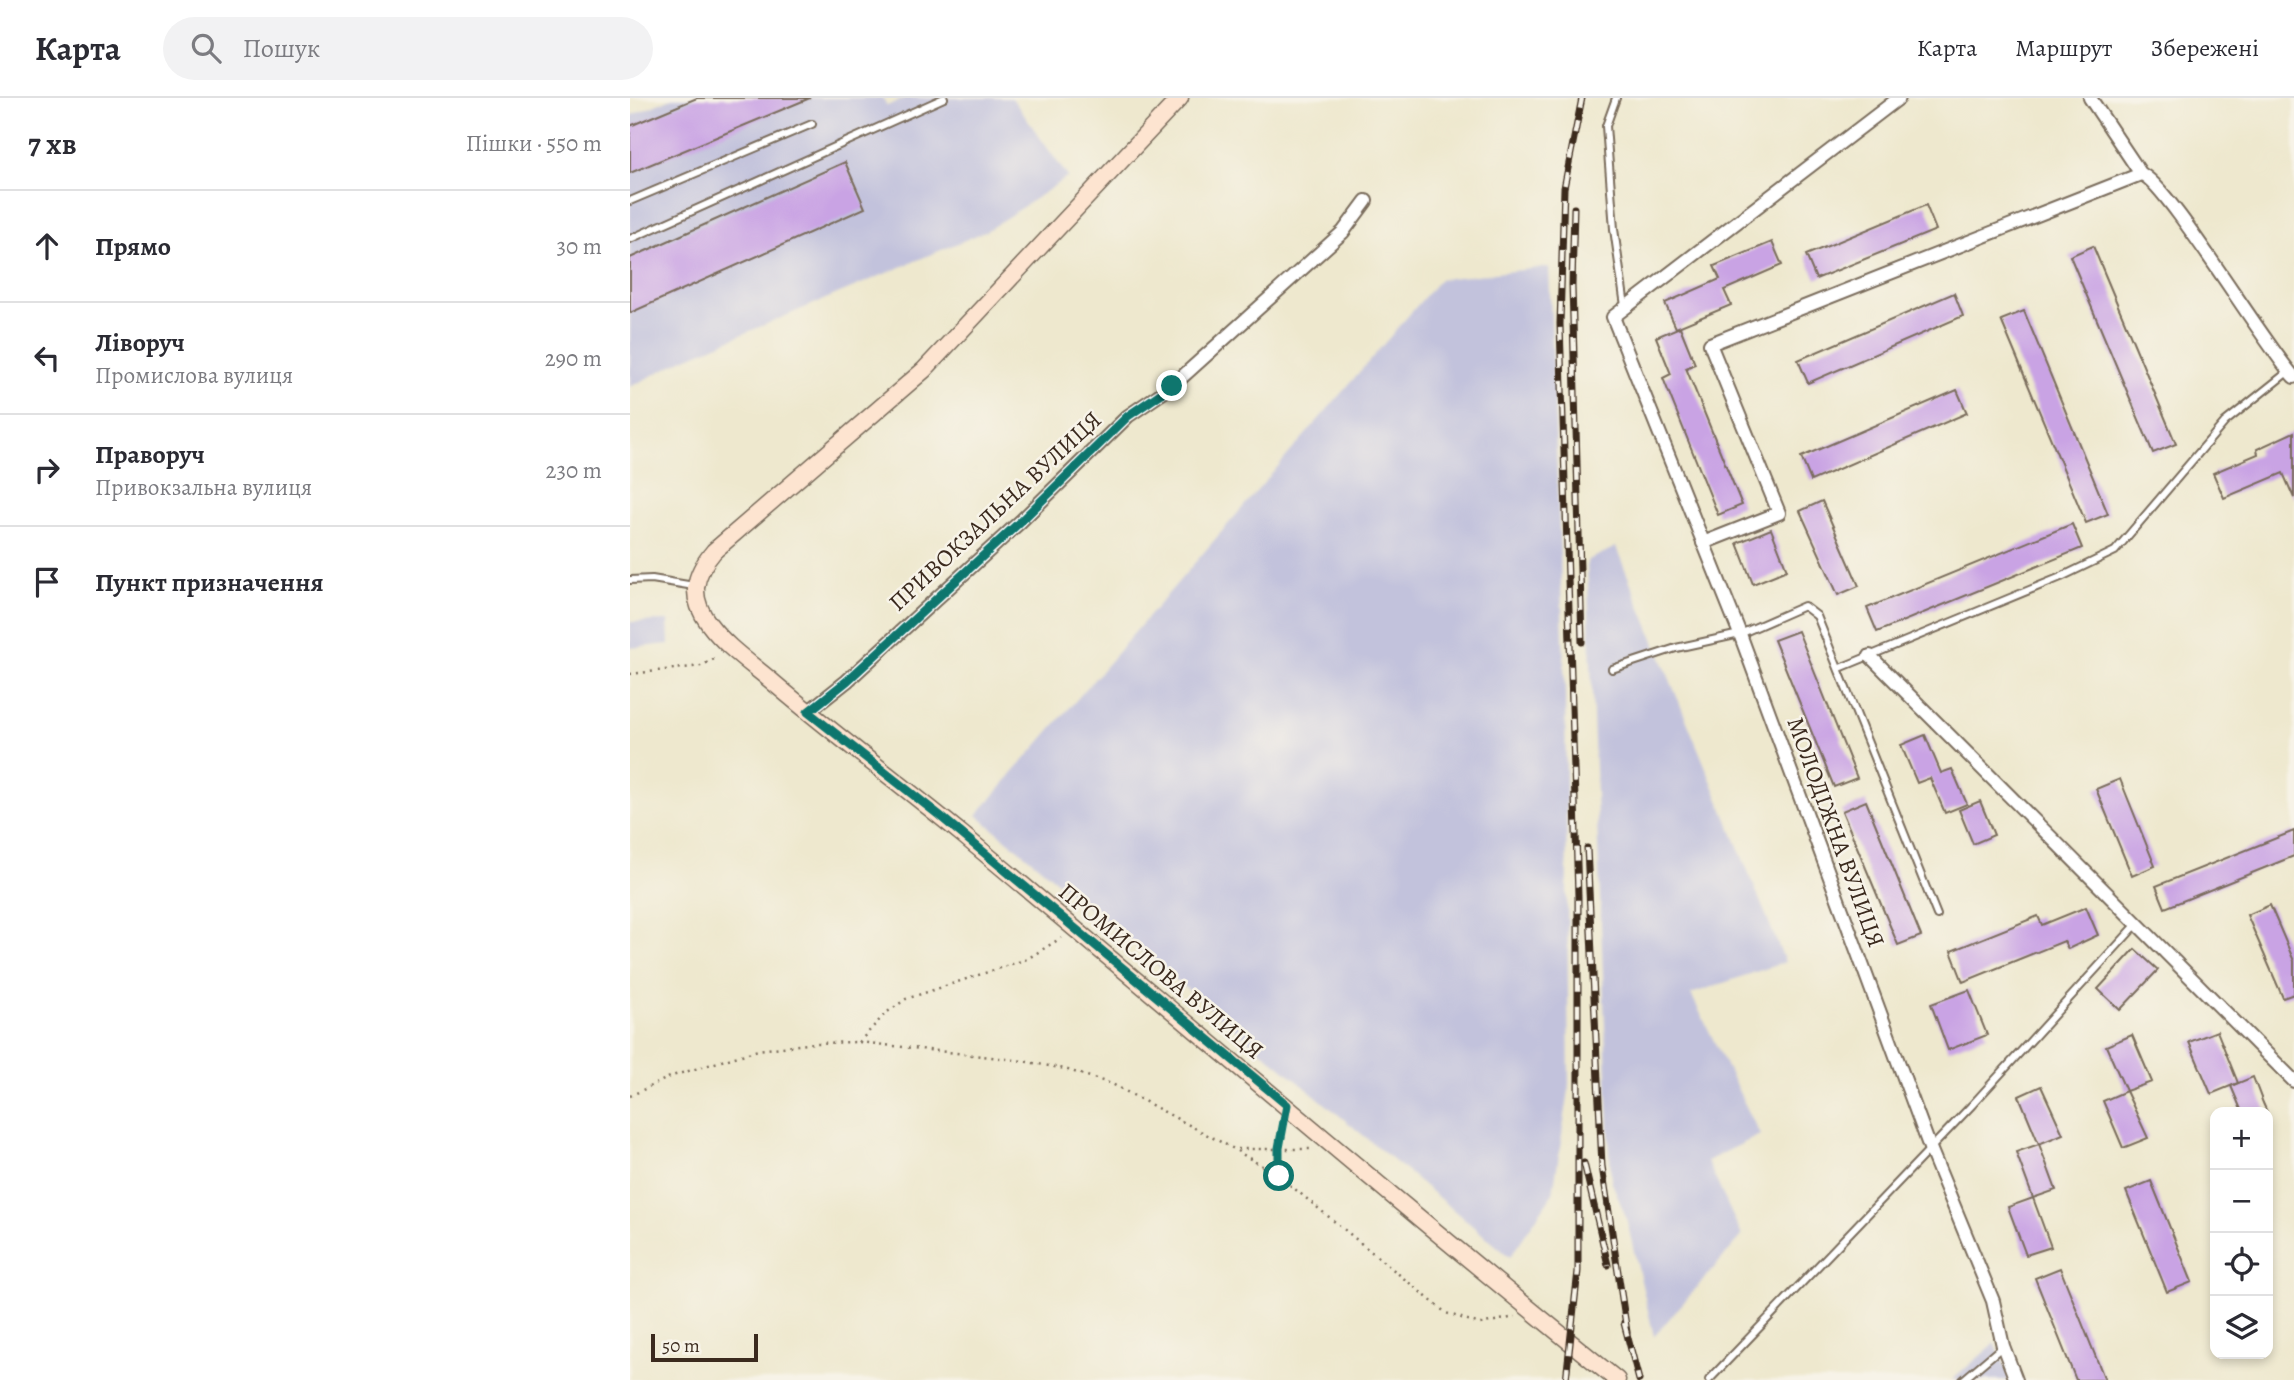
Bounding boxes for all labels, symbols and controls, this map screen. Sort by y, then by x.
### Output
search box [163,17,653,80]
text: Карта [35,26,121,71]
icon: search [187,29,225,67]
text: Пошук [243,31,320,66]
text: Карта [1917,32,1977,64]
text: Маршрут [2015,32,2112,64]
text: Збережені [2150,32,2259,64]
text: 7 хв [28,124,77,164]
text: Пішки · 550 m [466,128,602,159]
icon: ahead [28,227,66,265]
text: Прямо [95,229,171,264]
text: 30 m [556,231,602,262]
text: Ліворуч [95,325,185,360]
icon: left [28,339,66,377]
text: 290 m [545,343,602,374]
text: Промислова вулиця [95,360,293,391]
route end [1156,370,1187,401]
street label: ПРИВОКЗАЛЬНА ВУЛИЦЯ [882,404,1108,618]
text: Праворуч [95,437,205,472]
icon: right [28,451,66,489]
text: 230 m [546,455,602,486]
text: Привокзальна вулиця [95,472,312,503]
icon: arrive [28,563,66,601]
text: Пункт призначення [95,565,324,600]
street label: МОЛОДІЖНА ВУЛИЦЯ [1779,712,1893,952]
street label: ПРОМИСЛОВА ВУЛИЦЯ [1052,876,1270,1066]
map controls [2210,1107,2273,1359]
button: + [2210,1107,2273,1170]
route start [1263,1160,1294,1191]
button: − [2210,1170,2273,1233]
button: locate [2210,1233,2273,1296]
button: layers [2210,1296,2273,1359]
scale bar [651,1331,758,1363]
text: 50 m [662,1333,700,1359]

